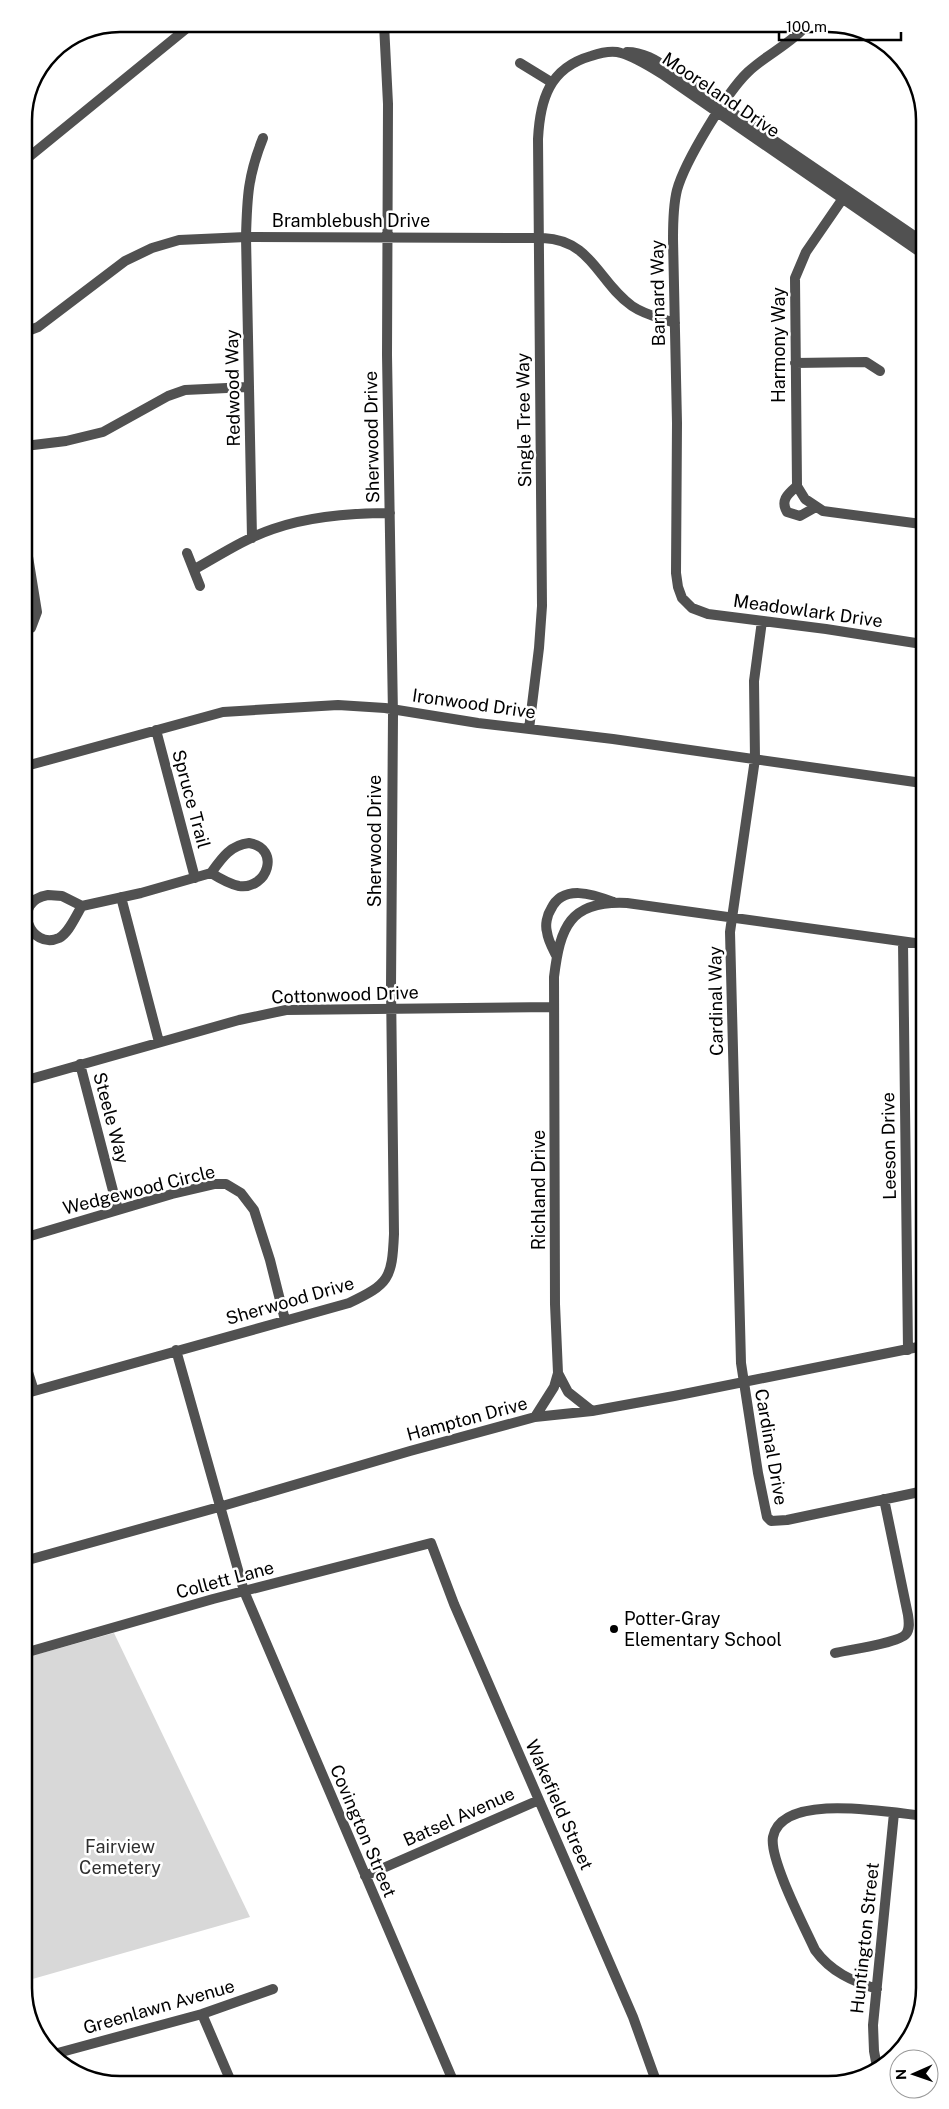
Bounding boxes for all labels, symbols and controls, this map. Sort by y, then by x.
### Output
scale bar [779,10,902,42]
text: 100 m [786,18,827,35]
street label: Mooreland Drive [659,48,784,142]
street label: Bramblebush Drive [272,210,430,231]
street label: Barnard Way [646,239,669,346]
street label: Harmony Way [768,287,789,403]
street label: Redwood Way [221,329,244,447]
street label: Single Tree Way [512,352,535,487]
street label: Sherwood Drive [360,371,383,503]
street label: Meadowlark Drive [732,590,884,631]
street label: Ironwood Drive [411,684,537,723]
street label: Spruce Trail [168,747,215,850]
street label: Sherwood Drive [364,775,385,907]
street label: Cardinal Way [704,946,727,1056]
street label: Cottonwood Drive [271,981,419,1008]
street label: Steele Way [89,1070,134,1166]
street label: Leeson Drive [877,1092,900,1200]
street label: Richland Drive [528,1130,549,1250]
street label: Wedgewood Circle [61,1160,217,1219]
street label: Sherwood Drive [223,1272,356,1329]
street label: Cardinal Drive [751,1387,792,1507]
street label: Hampton Drive [404,1392,530,1445]
street label: Collett Lane [174,1556,276,1603]
place label: Potter-Gray Elementary School [624,1608,782,1650]
marker: Potter-Gray Elementary School [608,1623,620,1635]
street label: Wakefield Street [521,1736,598,1873]
street label: Covington Street [326,1761,401,1900]
street label: Batsel Avenue [400,1783,518,1850]
park label: Fairview Cemetery [79,1836,161,1878]
street label: Huntington Street [846,1861,883,2015]
street label: Greenlawn Avenue [81,1975,237,2038]
north arrow [889,2049,939,2099]
text: N [893,2069,909,2080]

